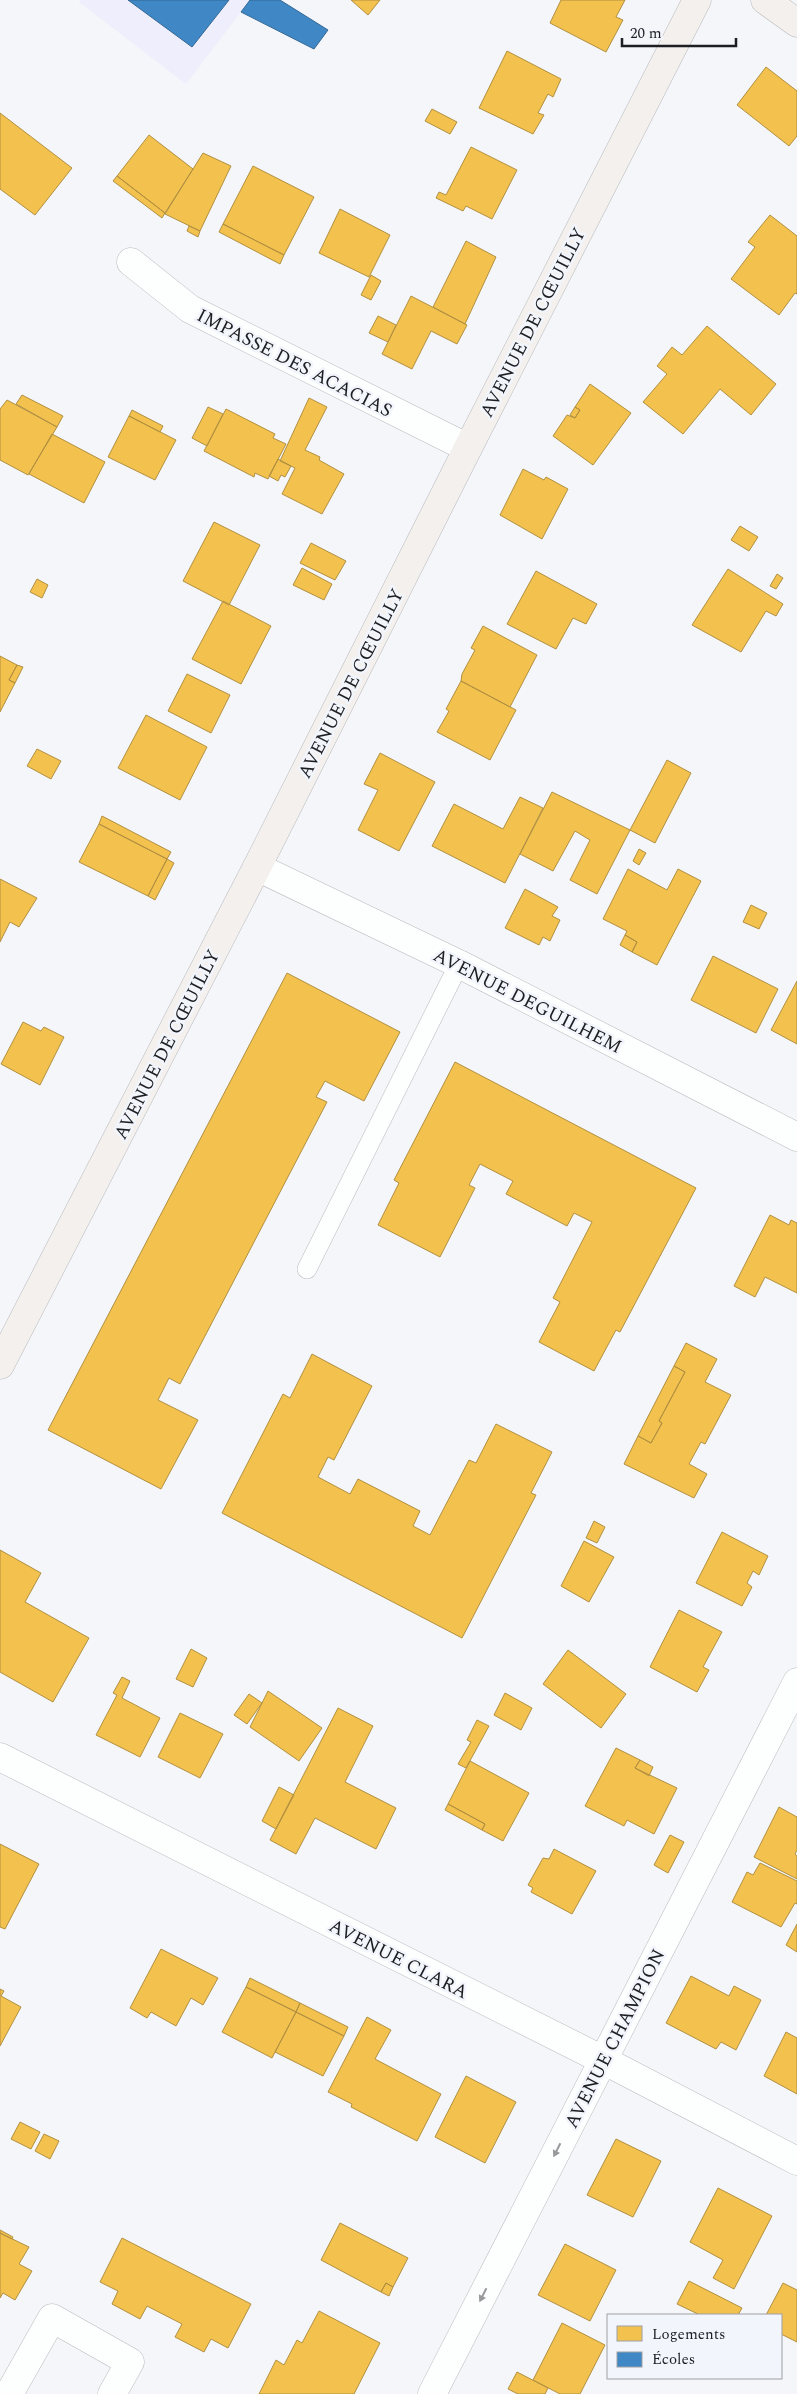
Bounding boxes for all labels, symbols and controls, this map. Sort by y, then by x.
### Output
scale bar [622,15,736,47]
text: 20 m [630,22,662,45]
street label: AVENUE DE CŒUILLY [473,222,594,423]
street label: IMPASSE DES ACACIAS [191,301,397,425]
street label: AVENUE DE CŒUILLY [291,583,412,784]
street label: AVENUE DEGUILHEM [428,941,627,1062]
street label: AVENUE DE CŒUILLY [107,944,228,1145]
street label: AVENUE CLARA [324,1912,473,2007]
street label: AVENUE CHAMPION [557,1944,673,2134]
one-way arrow [553,2143,561,2157]
one-way arrow [479,2288,487,2302]
legend [607,2314,782,2379]
text: Logements [652,2323,726,2346]
text: Écoles [652,2348,695,2371]

